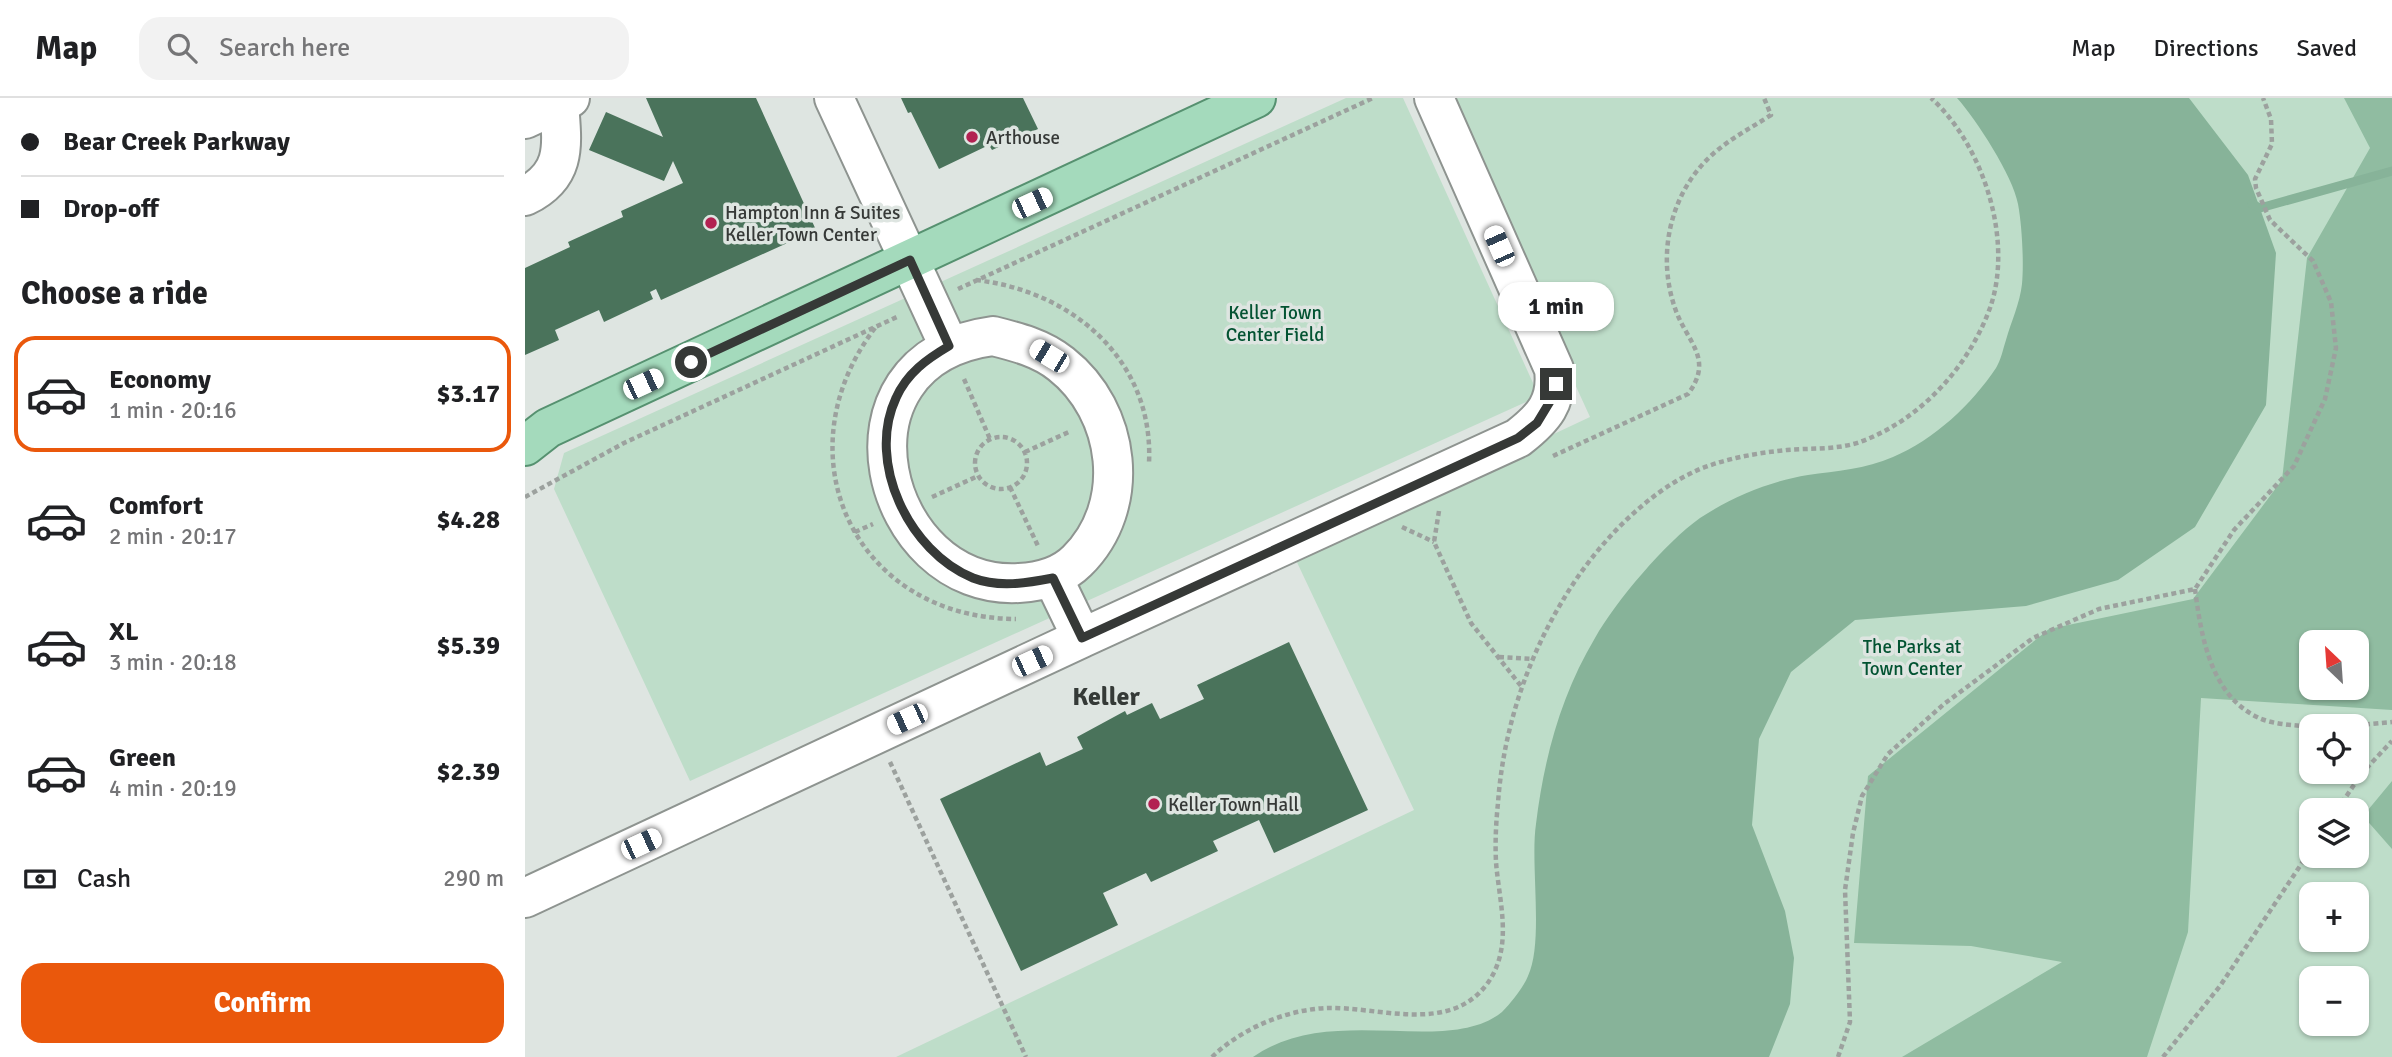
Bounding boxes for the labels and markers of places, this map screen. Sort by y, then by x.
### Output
place label: Arthouse [986,126,1060,150]
marker: Arthouse [964,129,980,145]
place label: Hampton Inn & Suites Keller Town Center [725,201,900,247]
marker: Hampton Inn & Suites Keller Town Center [703,215,719,231]
place label: Keller Town Hall [1168,793,1299,817]
marker: Keller Town Hall [1146,796,1162,812]

